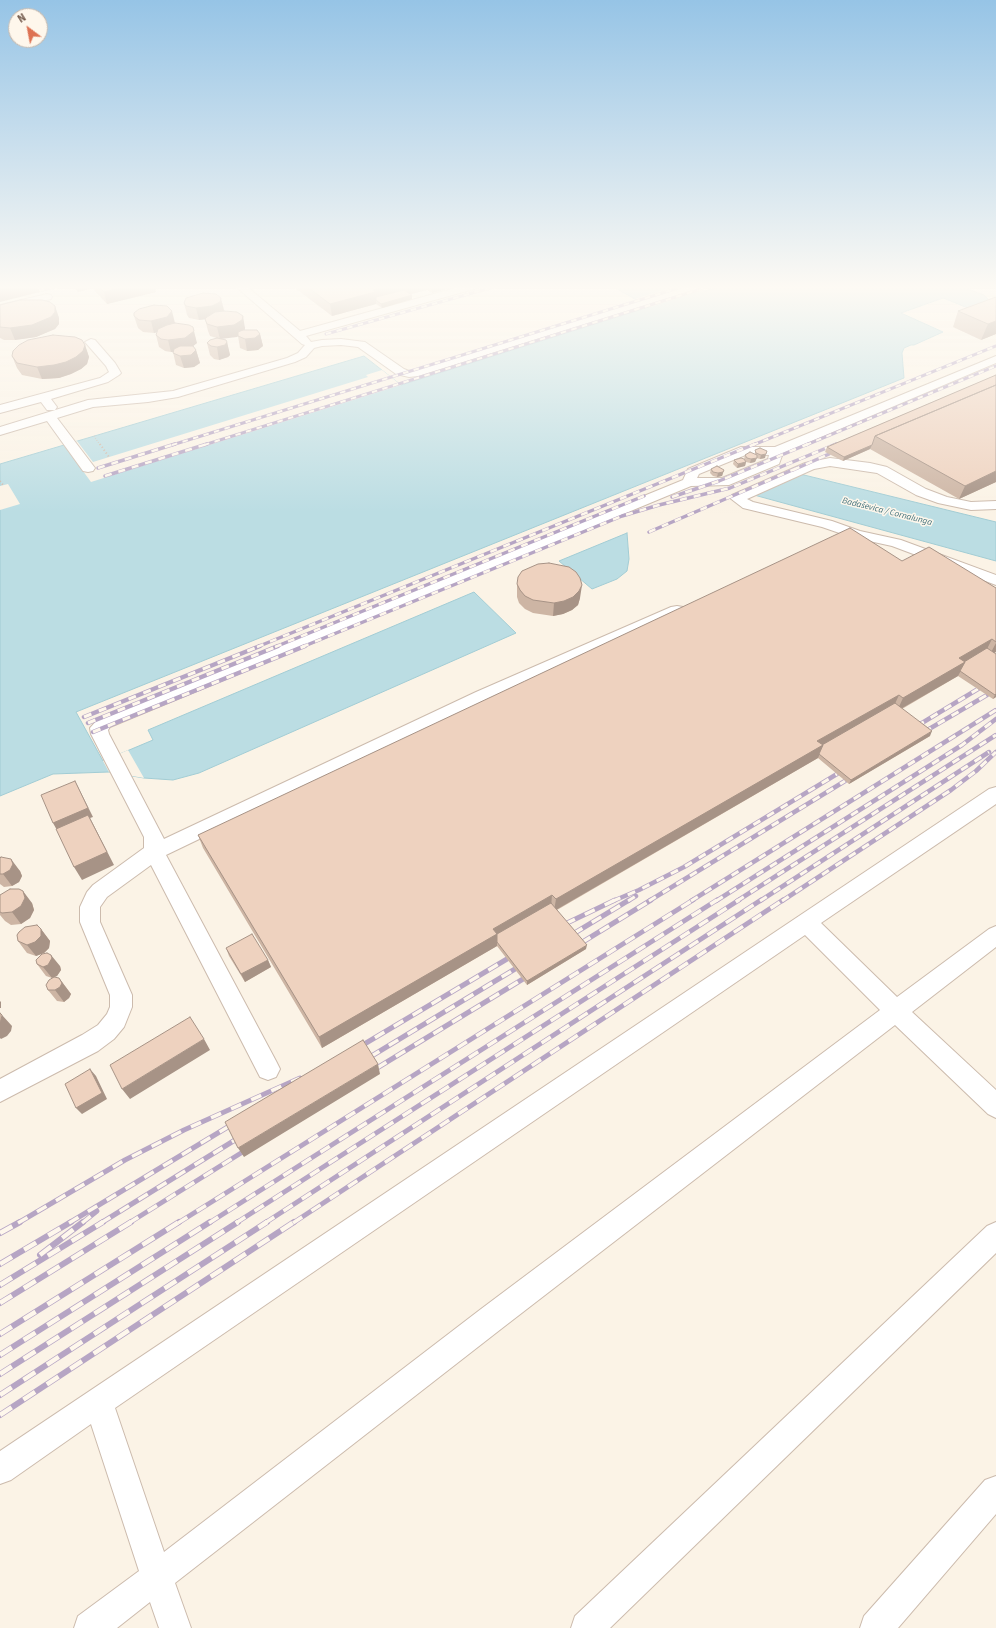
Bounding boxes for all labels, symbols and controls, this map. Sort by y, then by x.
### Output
north arrow [8,8,48,48]
text: N [15,10,29,27]
water label: Badaševica / Cornalunga [841,496,933,528]

